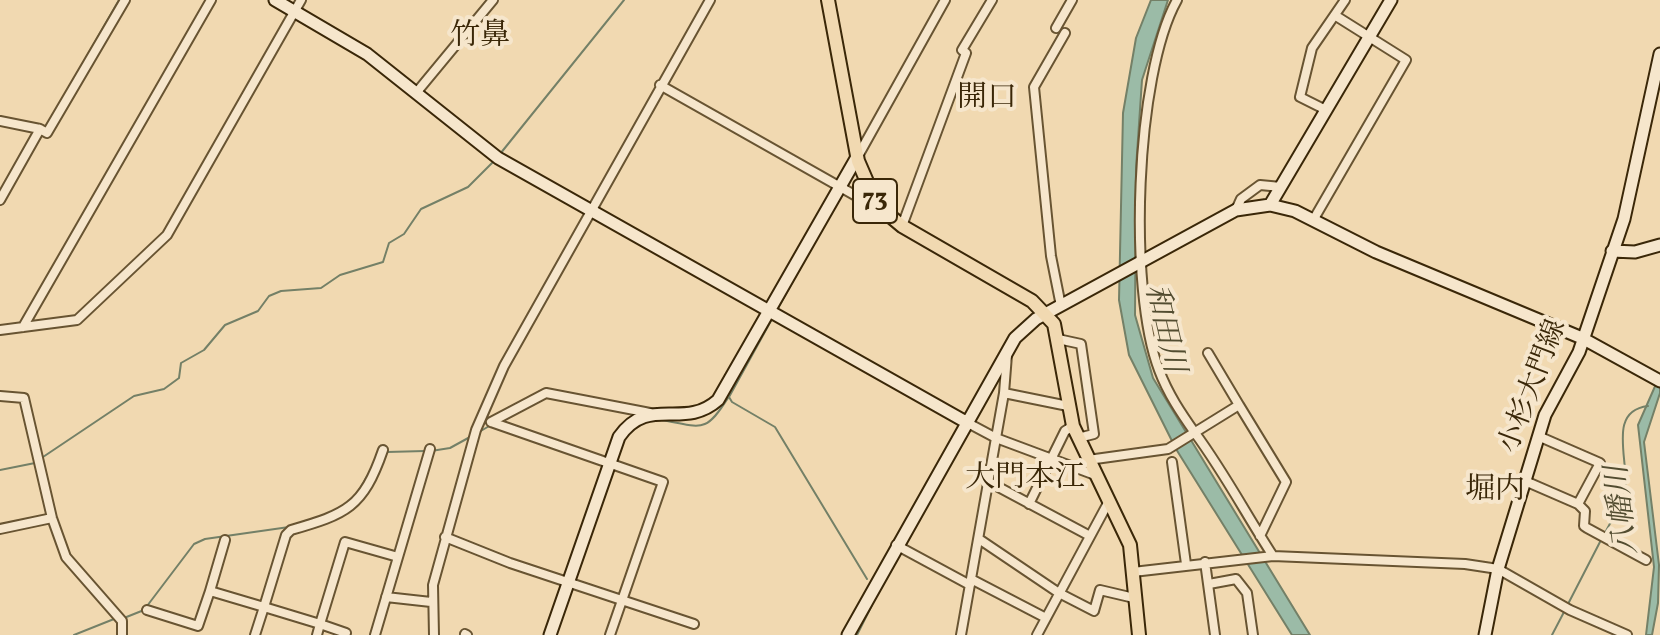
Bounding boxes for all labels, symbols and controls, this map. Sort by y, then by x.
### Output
district label: 竹鼻 [450,20,510,56]
district label: 開口 [957,82,1017,118]
road number: 73 [853,179,897,223]
water label: 和田川 [1134,281,1190,377]
street label: 小杉大門線 [1494,316,1576,458]
district label: 大門本江 [965,462,1085,498]
water label: 八幡川 [1602,463,1648,557]
district label: 堀内 [1465,474,1525,510]

